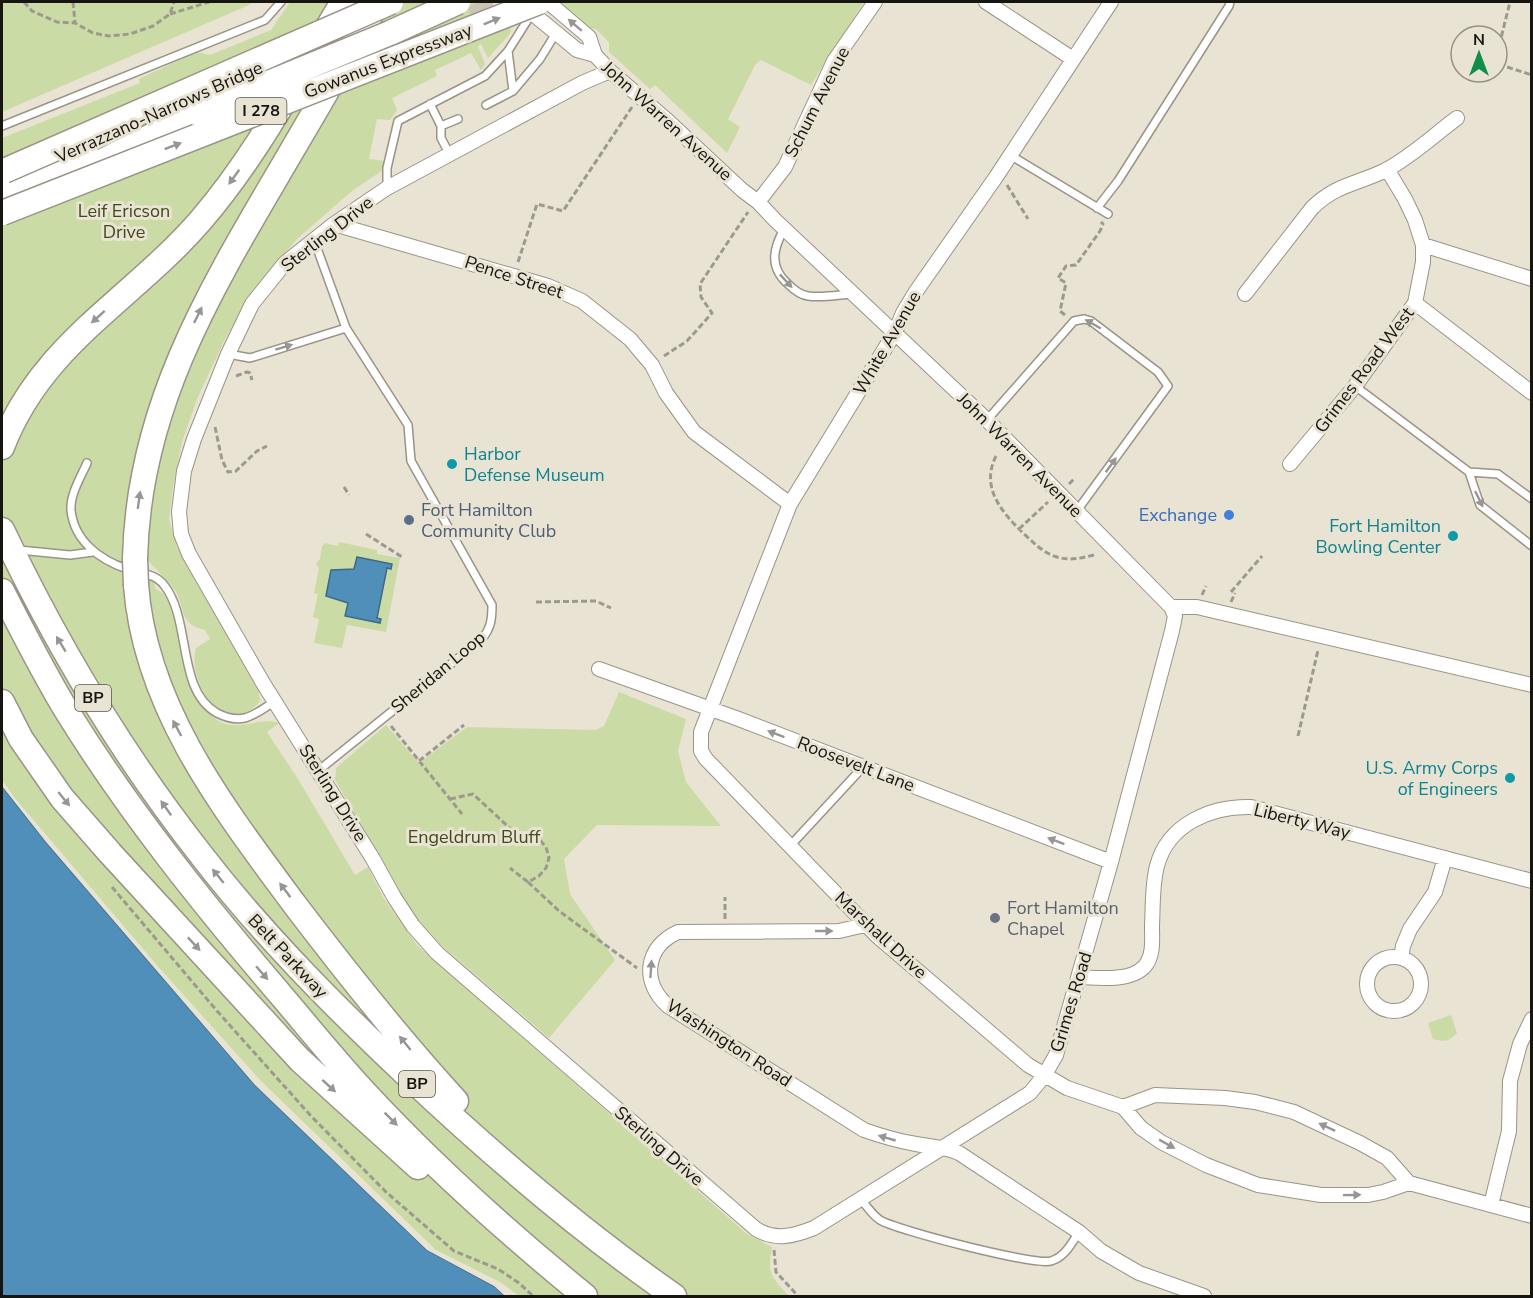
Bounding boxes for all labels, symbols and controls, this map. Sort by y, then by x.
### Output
one-way arrow [483,16,501,26]
street label: Gowanus Expressway [301,18,476,104]
one-way arrow [568,19,583,32]
north arrow [1449,24,1509,84]
text: N [1473,29,1485,51]
street label: Schum Avenue [779,43,855,161]
street label: Verrazzano-Narrows Bridge [51,55,267,169]
street label: John Warren Avenue [596,55,737,186]
road number: I 278 [236,98,286,124]
one-way arrow [165,140,183,150]
one-way arrow [228,169,240,185]
street label: Sterling Drive [276,190,378,278]
park label: Leif Ericson Drive [78,199,170,244]
street label: Pence Street [462,250,567,304]
one-way arrow [779,274,793,289]
street label: White Avenue [848,287,926,399]
street label: Grimes Road West [1309,302,1420,438]
one-way arrow [194,307,203,324]
one-way arrow [91,310,106,323]
one-way arrow [1085,319,1101,330]
one-way arrow [275,342,293,352]
street label: John Warren Avenue [952,387,1088,523]
place label: Harbor Defense Museum [464,442,605,487]
marker: Harbor Defense Museum [445,457,459,471]
one-way arrow [1105,458,1117,474]
one-way arrow [1474,490,1484,508]
one-way arrow [134,491,144,510]
place label: Fort Hamilton Community Club [421,498,556,543]
place label: Exchange [1139,503,1217,527]
marker: Exchange [1222,508,1236,522]
marker: Fort Hamilton Community Club [402,513,416,527]
place label: Fort Hamilton Bowling Center [1315,514,1442,559]
marker: Fort Hamilton Bowling Center [1446,529,1460,543]
street label: Sheridan Loop [386,625,490,719]
one-way arrow [55,636,66,652]
road number: BP [75,685,111,711]
one-way arrow [173,719,182,736]
one-way arrow [767,728,785,738]
street label: Roosevelt Lane [794,731,918,797]
street label: Sterling Drive [293,740,373,846]
place label: U.S. Army Corps of Engineers [1366,756,1498,801]
marker: U.S. Army Corps of Engineers [1503,771,1517,785]
one-way arrow [57,792,70,807]
street label: Liberty Way [1251,797,1354,845]
one-way arrow [160,800,172,816]
park label: Engeldrum Bluff [408,825,541,849]
one-way arrow [1047,836,1065,846]
one-way arrow [211,868,224,884]
one-way arrow [279,883,291,898]
street label: Marshall Drive [830,886,932,984]
place label: Fort Hamilton Chapel [1007,896,1119,941]
street label: Belt Parkway [243,909,334,1004]
marker: Fort Hamilton Chapel [988,911,1002,925]
one-way arrow [814,926,833,936]
one-way arrow [187,937,201,952]
street label: Grimes Road [1044,949,1098,1055]
one-way arrow [646,959,656,978]
one-way arrow [255,965,269,980]
street label: Washington Road [662,993,796,1093]
one-way arrow [400,1036,412,1051]
road number: BP [399,1071,435,1097]
one-way arrow [321,1079,336,1093]
street label: Sterling Drive [609,1101,709,1191]
one-way arrow [383,1111,397,1125]
one-way arrow [1319,1123,1336,1132]
one-way arrow [878,1133,896,1142]
one-way arrow [1159,1139,1176,1149]
one-way arrow [1343,1190,1362,1200]

